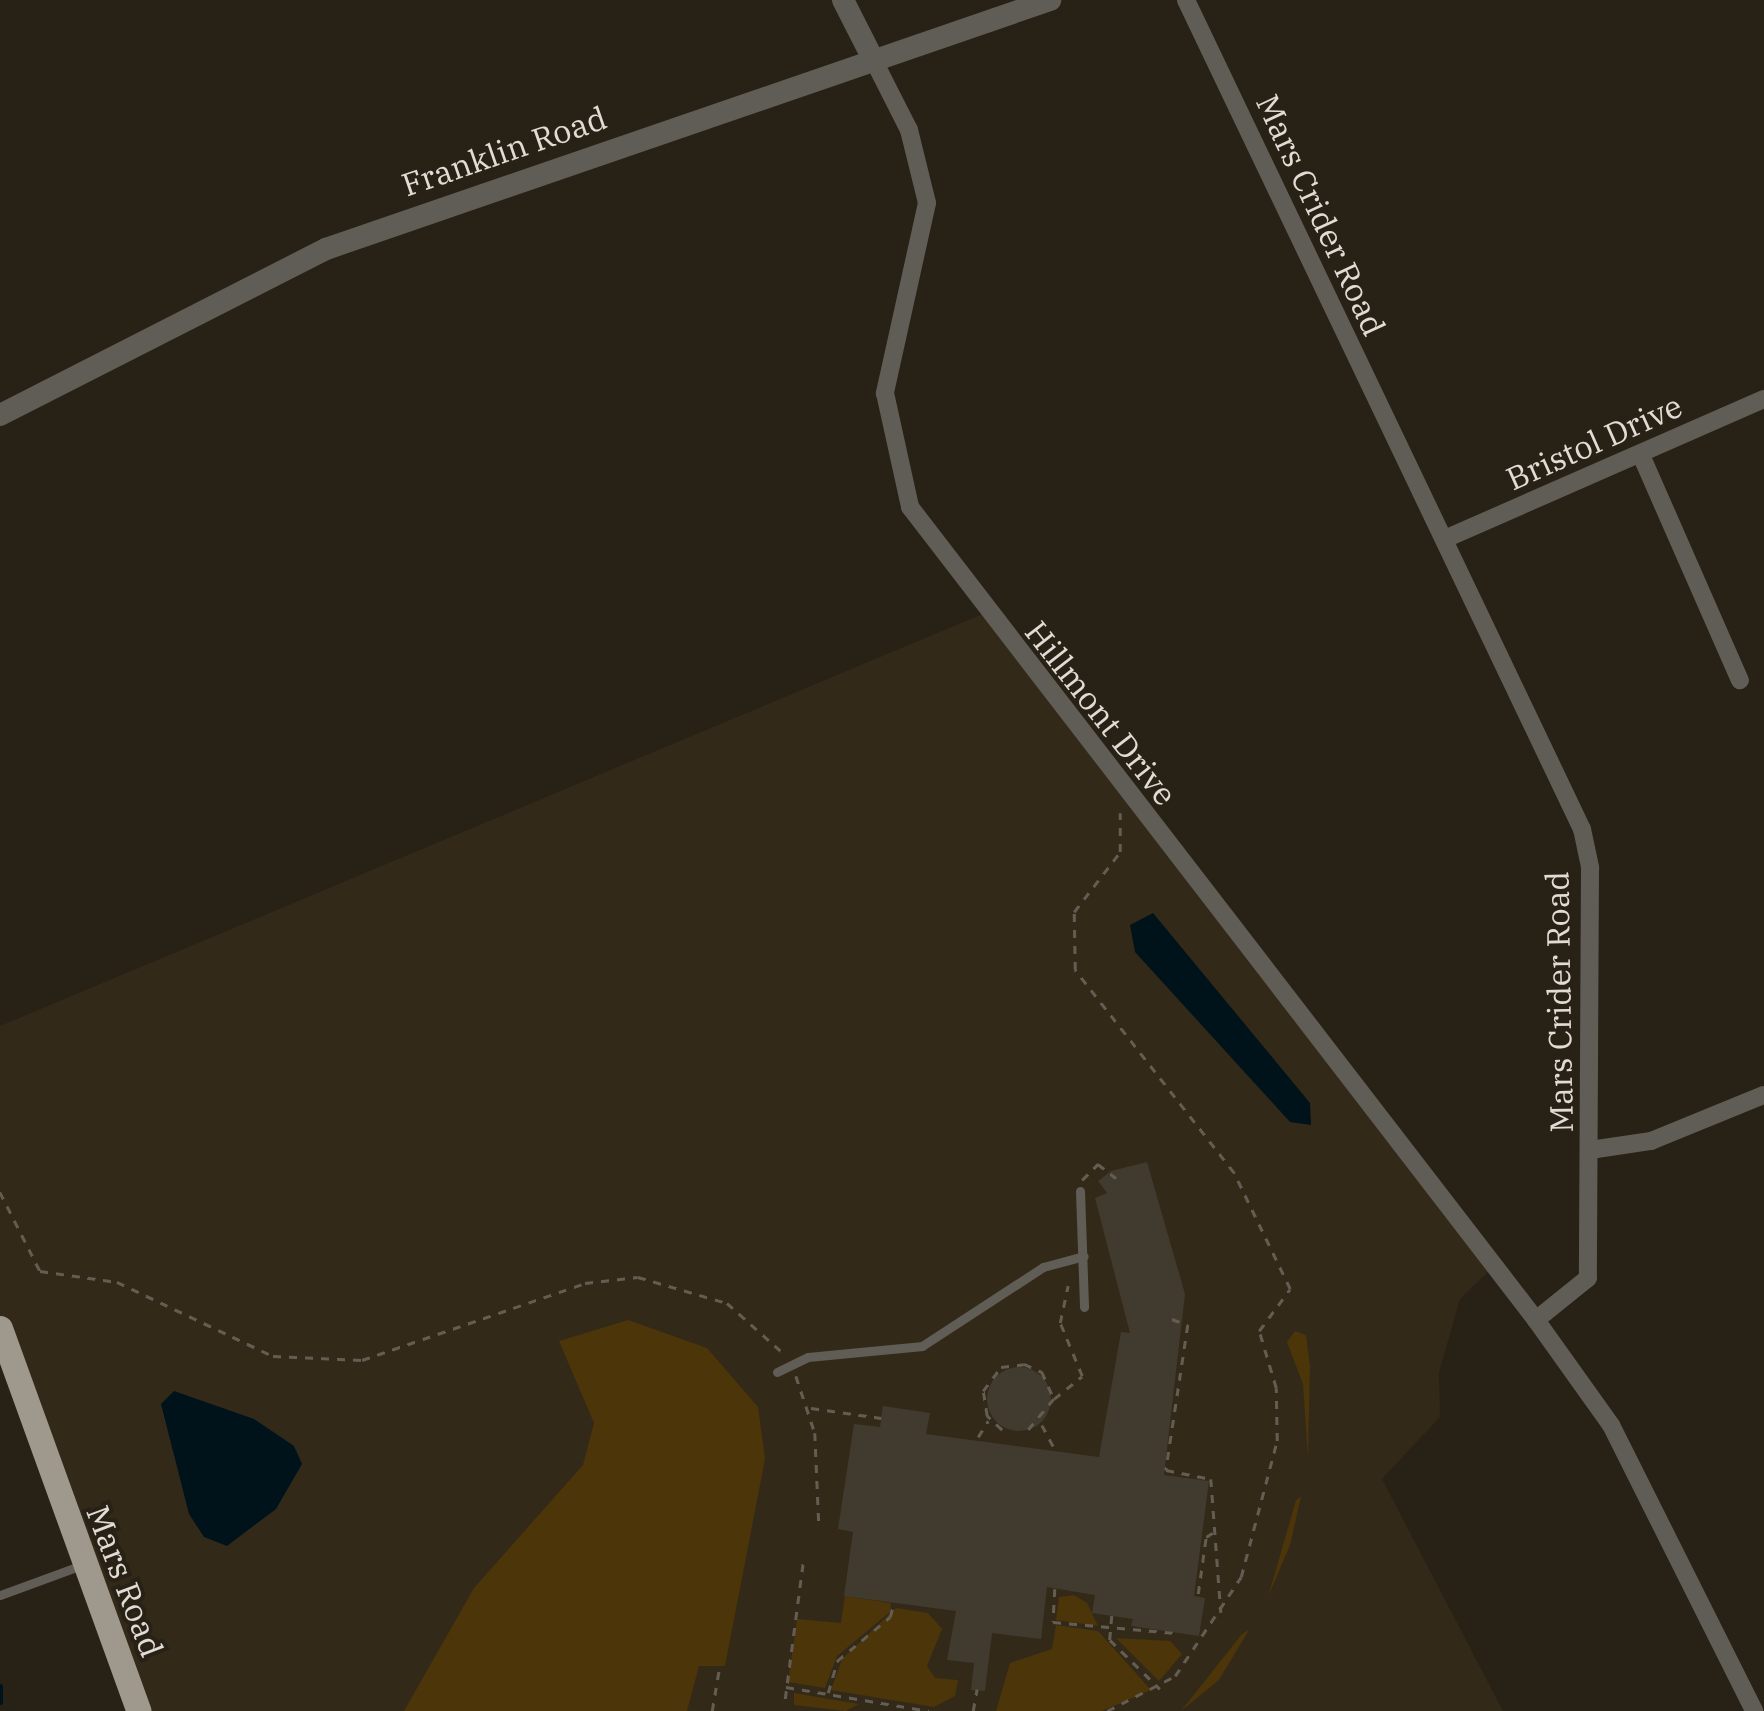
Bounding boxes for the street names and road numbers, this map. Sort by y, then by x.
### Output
street label: Mars Crider Road [1248,88,1394,342]
street label: Franklin Road [397,98,611,204]
street label: Bristol Drive [1500,386,1688,498]
street label: Hillmont Drive [1017,613,1185,813]
street label: Mars Crider Road [1538,871,1580,1133]
street label: Mars Road [79,1500,171,1662]

